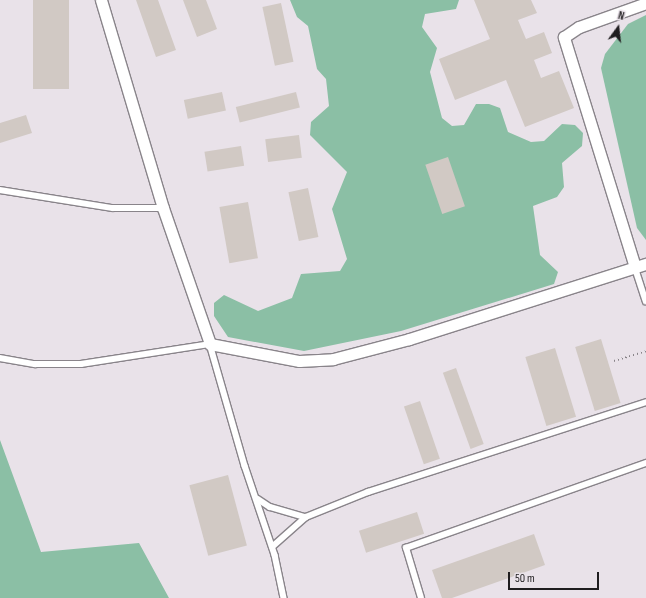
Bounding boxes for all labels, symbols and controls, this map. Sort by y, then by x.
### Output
north arrow [598,8,638,48]
text: N [617,9,626,23]
scale bar [510,564,601,590]
text: 50 m [515,571,535,586]

